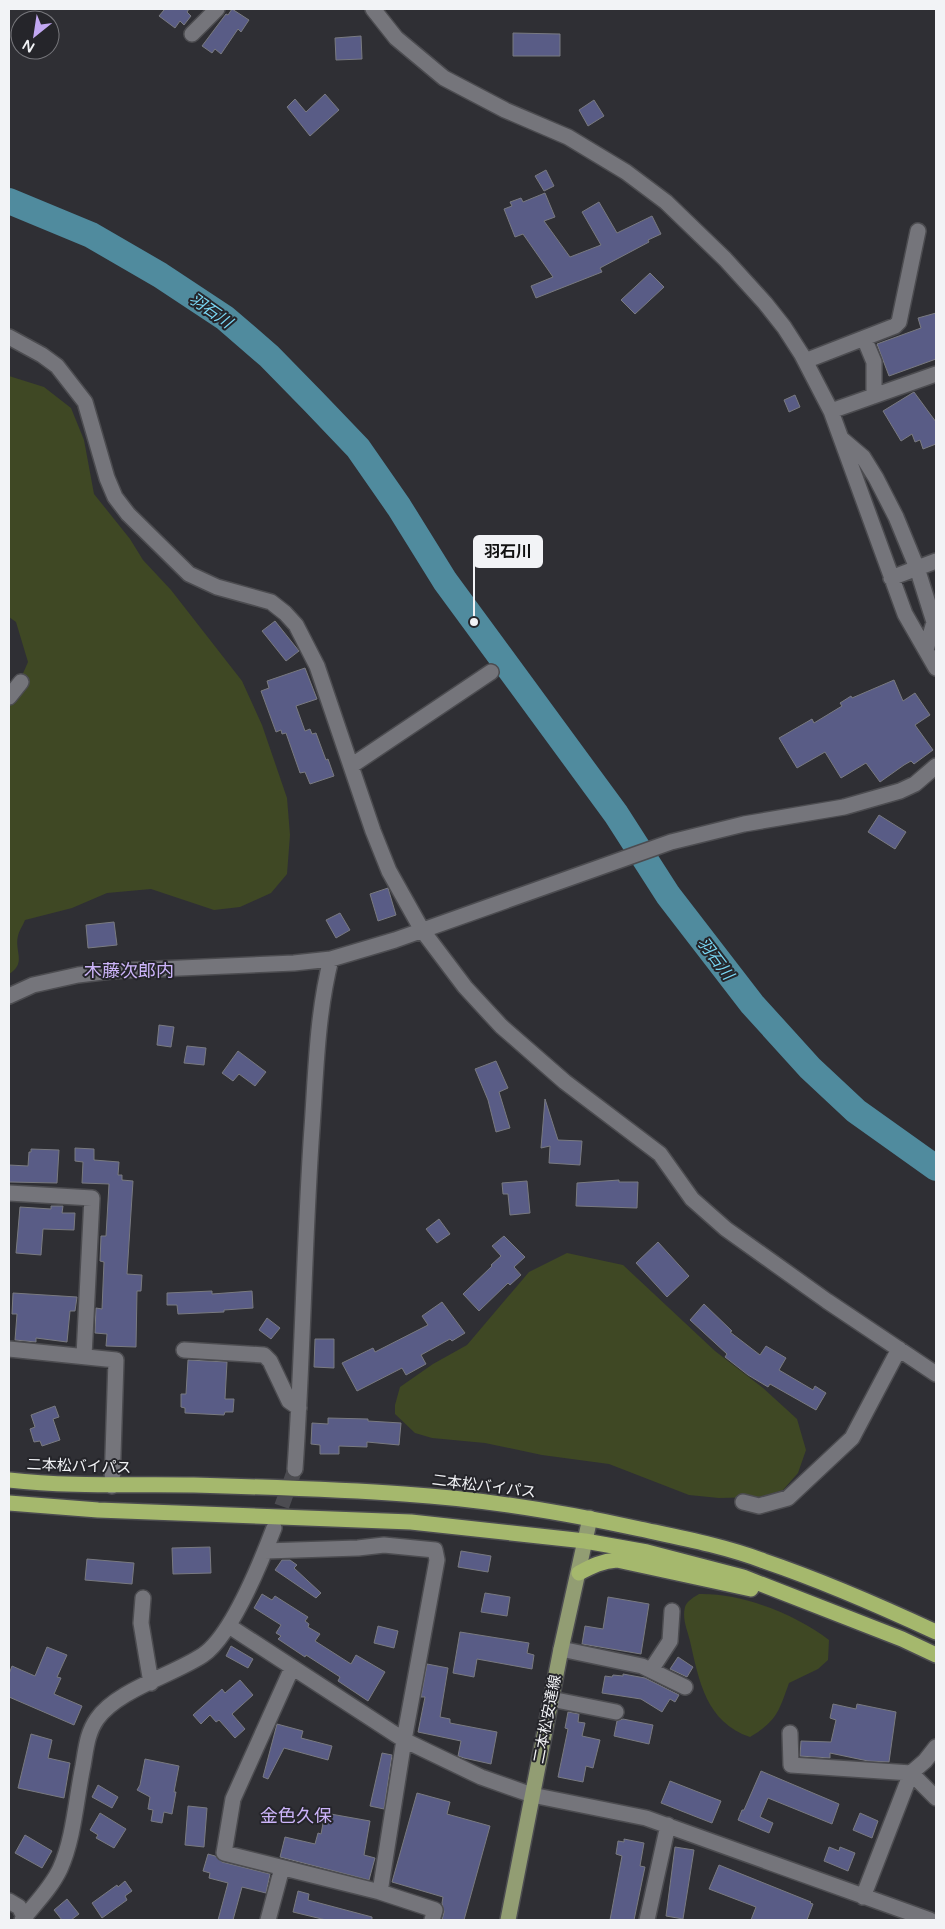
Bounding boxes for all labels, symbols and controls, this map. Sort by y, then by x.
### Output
north arrow [10,10,60,60]
text: N [20,36,38,56]
water label: 羽石川 [185,289,237,334]
callout: 羽石川 [474,536,542,567]
text: 羽石川 [484,542,532,562]
water label: 羽石川 [693,933,739,985]
district label: 木藤次郎内 [84,960,174,982]
street label: 二本松バイパス [26,1455,132,1477]
street label: 二本松バイパス [431,1471,537,1501]
street label: 二本松安達線 [530,1673,564,1765]
district label: 金色久保 [260,1805,332,1827]

